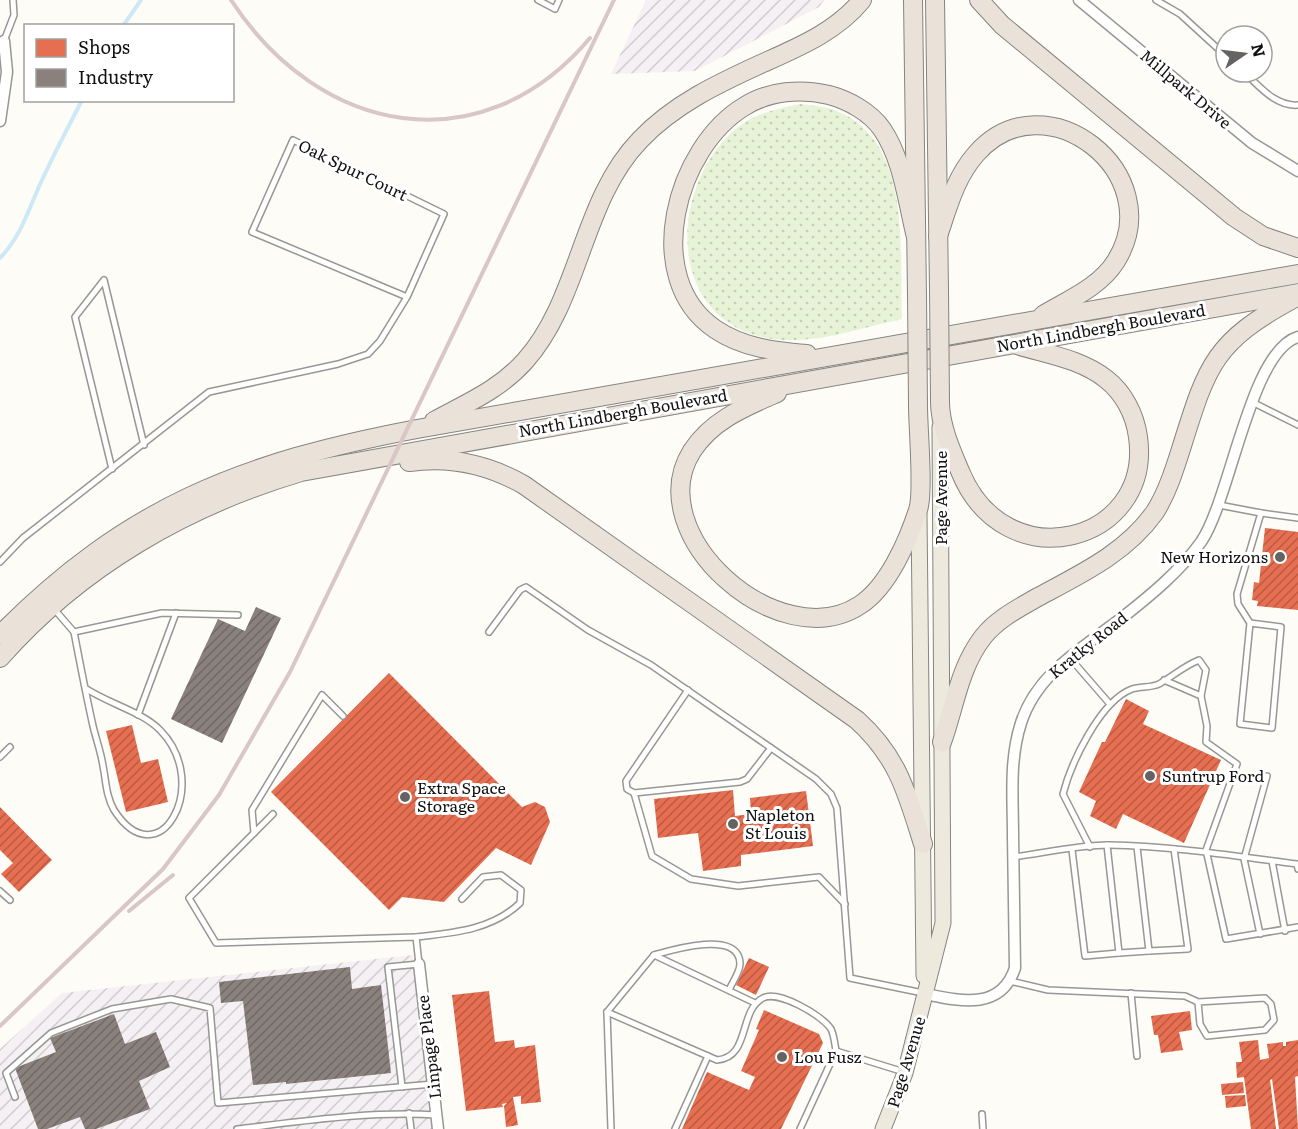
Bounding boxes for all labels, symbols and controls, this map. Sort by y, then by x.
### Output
legend [24,24,234,102]
north arrow [1214,24,1274,84]
text: Shops [78,33,130,60]
text: N [1246,41,1273,60]
street label: Millpark Drive [1136,43,1237,134]
text: Industry [78,63,154,90]
street label: Oak Spur Court [295,132,412,206]
street label: North Lindbergh Boulevard [995,297,1207,357]
street label: North Lindbergh Boulevard [517,382,729,442]
street label: Page Avenue [928,451,952,545]
place label: New Horizons [1160,544,1268,568]
marker: New Horizons [1273,550,1287,564]
street label: Kratky Road [1043,605,1132,683]
place label: Suntrup Ford [1162,763,1264,787]
marker: Suntrup Ford [1143,769,1157,783]
place label: Extra Space Storage [417,775,506,817]
marker: Extra Space Storage [398,790,412,804]
place label: Napleton St Louis [745,802,816,844]
marker: Napleton St Louis [726,817,740,831]
street label: Linpage Place [410,994,446,1100]
street label: Page Avenue [880,1013,930,1110]
place label: Lou Fusz [794,1044,862,1068]
marker: Lou Fusz [775,1050,789,1064]

